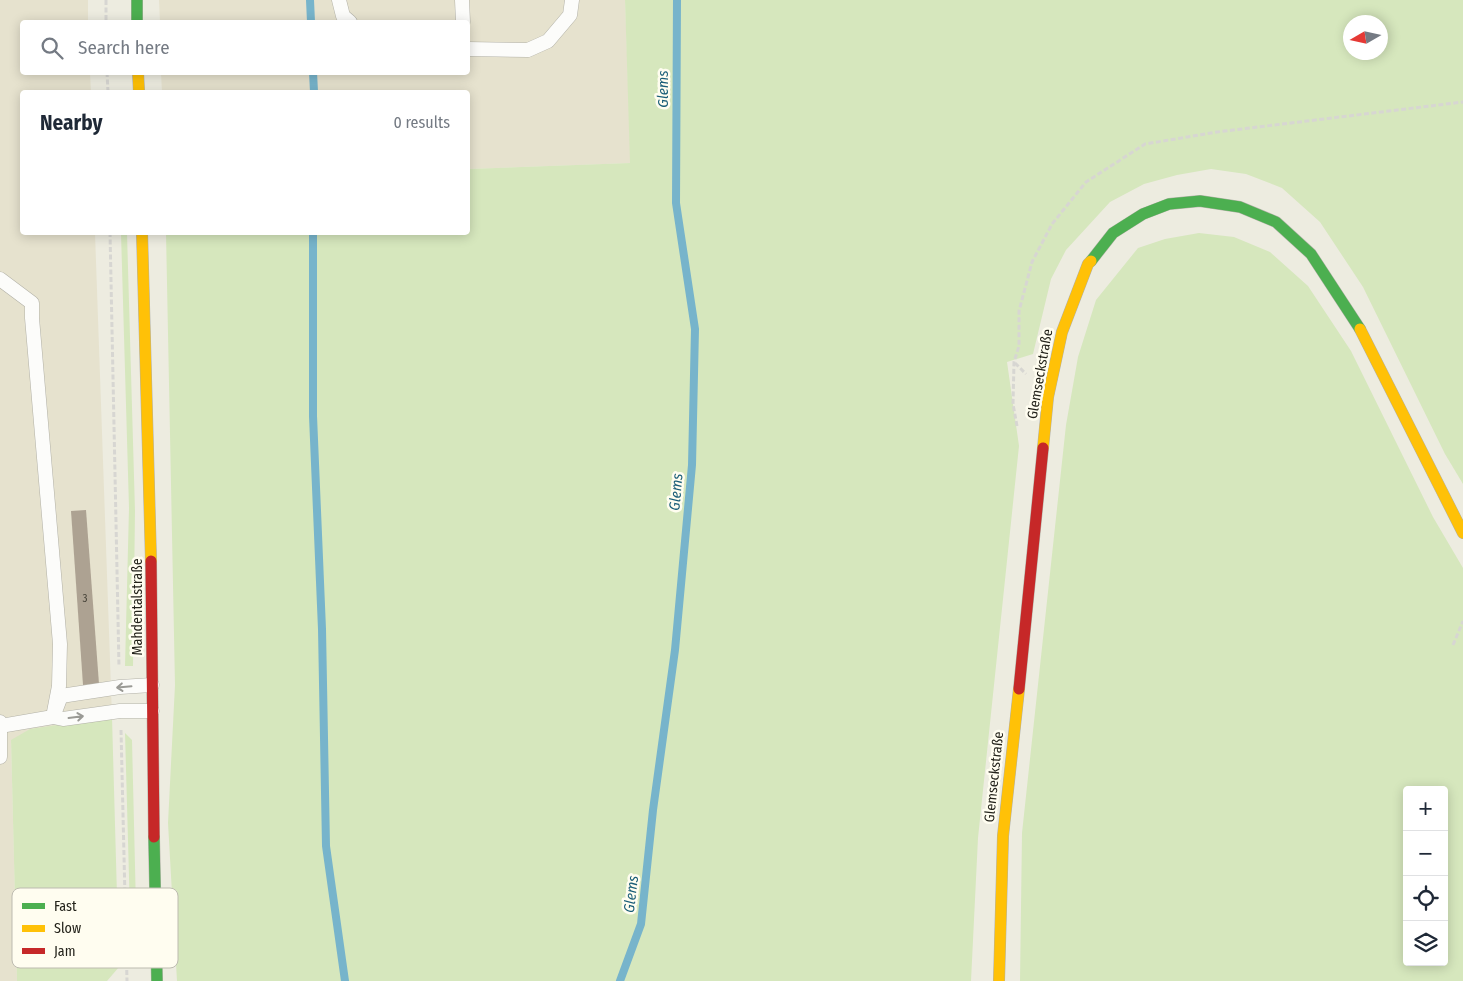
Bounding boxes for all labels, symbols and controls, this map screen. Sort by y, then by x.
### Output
north arrow [1343,15,1388,60]
search box [20,20,470,75]
icon: search [38,34,66,62]
text: Search here [78,36,170,59]
water label: Glems [654,70,672,108]
text: Nearby [40,110,102,136]
text: 0 results [393,113,450,132]
street label: Glemseckstraße [1024,328,1056,420]
water label: Glems [665,472,687,511]
street label: Mahdentalstraße [129,558,146,656]
house number: 3 [83,592,88,605]
one-way arrow [117,682,133,692]
one-way arrow [68,712,84,722]
street label: Glemseckstraße [981,731,1007,823]
map controls [1403,786,1448,966]
button: + [1403,786,1448,831]
button: − [1403,831,1448,876]
water label: Glems [620,874,642,914]
button: locate [1403,876,1448,921]
legend [12,888,178,968]
text: Fast [54,898,77,915]
text: Slow [54,920,81,937]
button: layers [1403,921,1448,966]
text: Jam [54,943,75,960]

